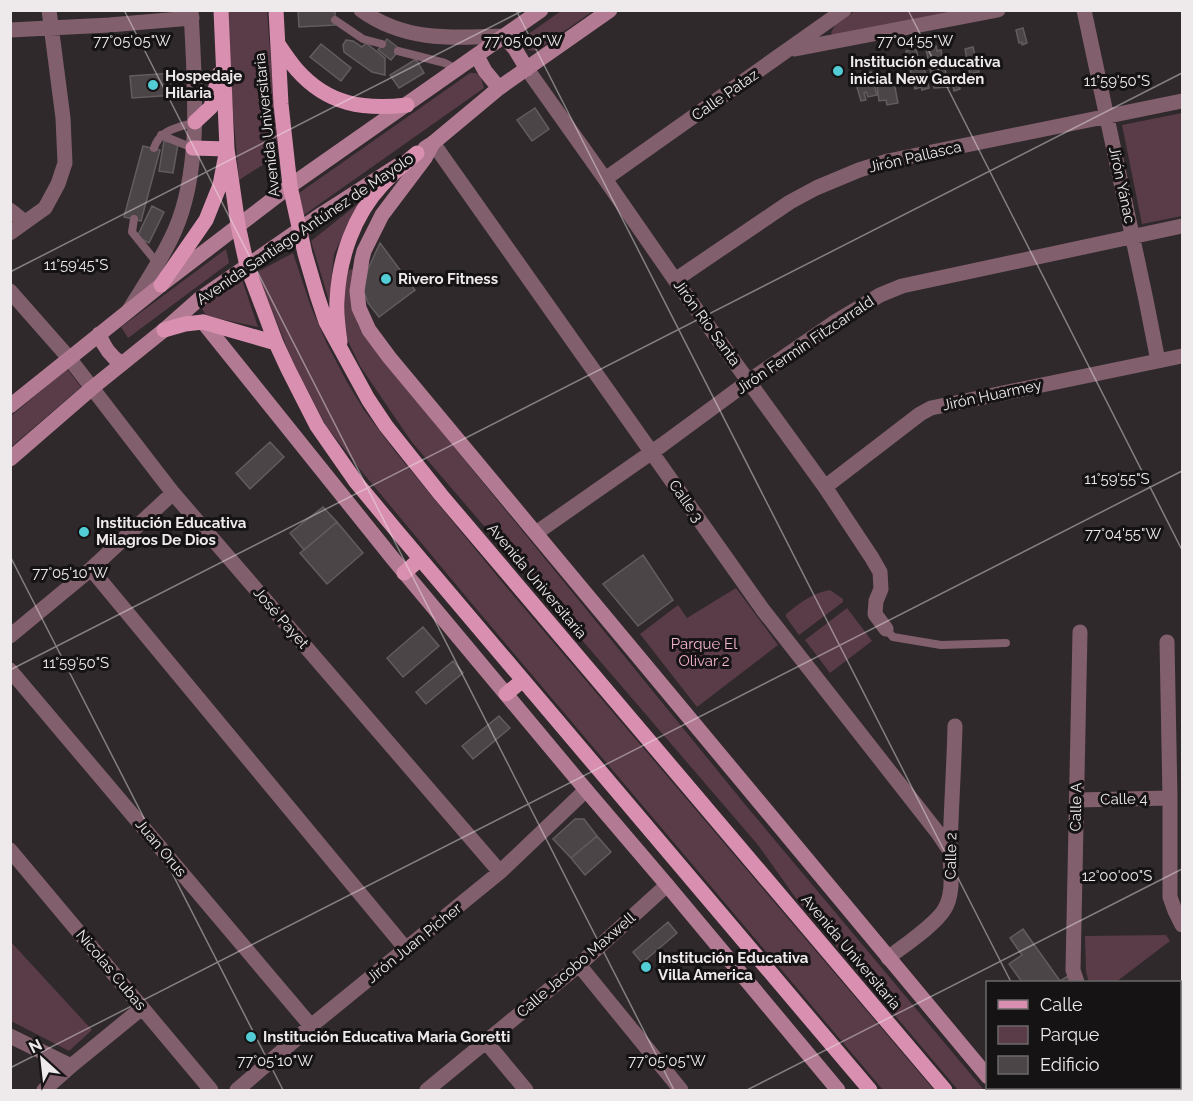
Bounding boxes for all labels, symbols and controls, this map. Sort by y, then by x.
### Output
text: 77°05'05"W [93,32,171,50]
text: 77°05'00"W [484,32,562,50]
text: 77°04'55"W [877,32,953,50]
street label: Avenida Universitaria [250,52,284,198]
place label: Institución educativa inicial New Garden [850,53,1001,88]
marker: Institución educativa inicial New Garden [831,64,845,78]
street label: Calle Pataz [688,65,762,125]
place label: Hospedaje Hilaria [165,67,242,102]
text: 11°59'50"S [1084,72,1150,90]
marker: Hospedaje Hilaria [146,78,160,92]
street label: Jirón Pallasca [867,138,963,176]
street label: Jirón Yánac [1105,145,1139,225]
street label: Avenida Santiago Antúnez de Mayolo [193,149,417,309]
text: 11°59'45"S [44,256,108,274]
place label: Rivero Fitness [398,270,498,288]
marker: Rivero Fitness [379,272,393,286]
street label: Jirón Río Santa [670,276,744,370]
street label: Jirón Fermín Fitzcarrald [733,292,877,398]
street label: Jirón Huarmey [941,376,1043,414]
text: 11°59'55"S [1084,470,1150,488]
street label: Calle 3 [665,476,707,526]
place label: Institución Educativa Milagros De Dios [96,514,247,549]
street label: Avenida Universitaria [484,520,590,642]
marker: Institución Educativa Milagros De Dios [77,525,91,539]
text: 77°04'55"W [1085,525,1161,543]
text: 77°05'10"W [32,564,108,582]
street label: José Payet [250,584,312,652]
park label: Parque El Olivar 2 [671,635,738,670]
text: 11°59'50"S [43,654,109,672]
street label: Calle A [1067,782,1085,832]
street label: Calle 4 [1100,790,1148,808]
street label: Juan Orus [132,816,190,880]
street label: Calle 2 [942,832,960,880]
text: 12°00'00"S [1082,867,1152,885]
street label: Avenida Universitaria [798,891,904,1013]
street label: Jirón Juan Picher [363,899,466,987]
street label: Calle Jacobo Maxwell [513,908,640,1021]
street label: Nicolas Cubas [72,926,150,1014]
place label: Institución Educativa Villa America [658,949,809,984]
marker: Institución Educativa Villa America [639,960,653,974]
legend [986,981,1181,1089]
text: Calle [1040,994,1083,1015]
text: Parque [1040,1024,1100,1045]
place label: Institución Educativa Maria Goretti [263,1028,510,1046]
north arrow [12,1029,72,1089]
marker: Institución Educativa Maria Goretti [244,1030,258,1044]
text: N [26,1035,45,1057]
text: 77°05'10"W [237,1052,313,1070]
text: 77°05'05"W [628,1052,706,1070]
text: Edificio [1040,1054,1100,1075]

